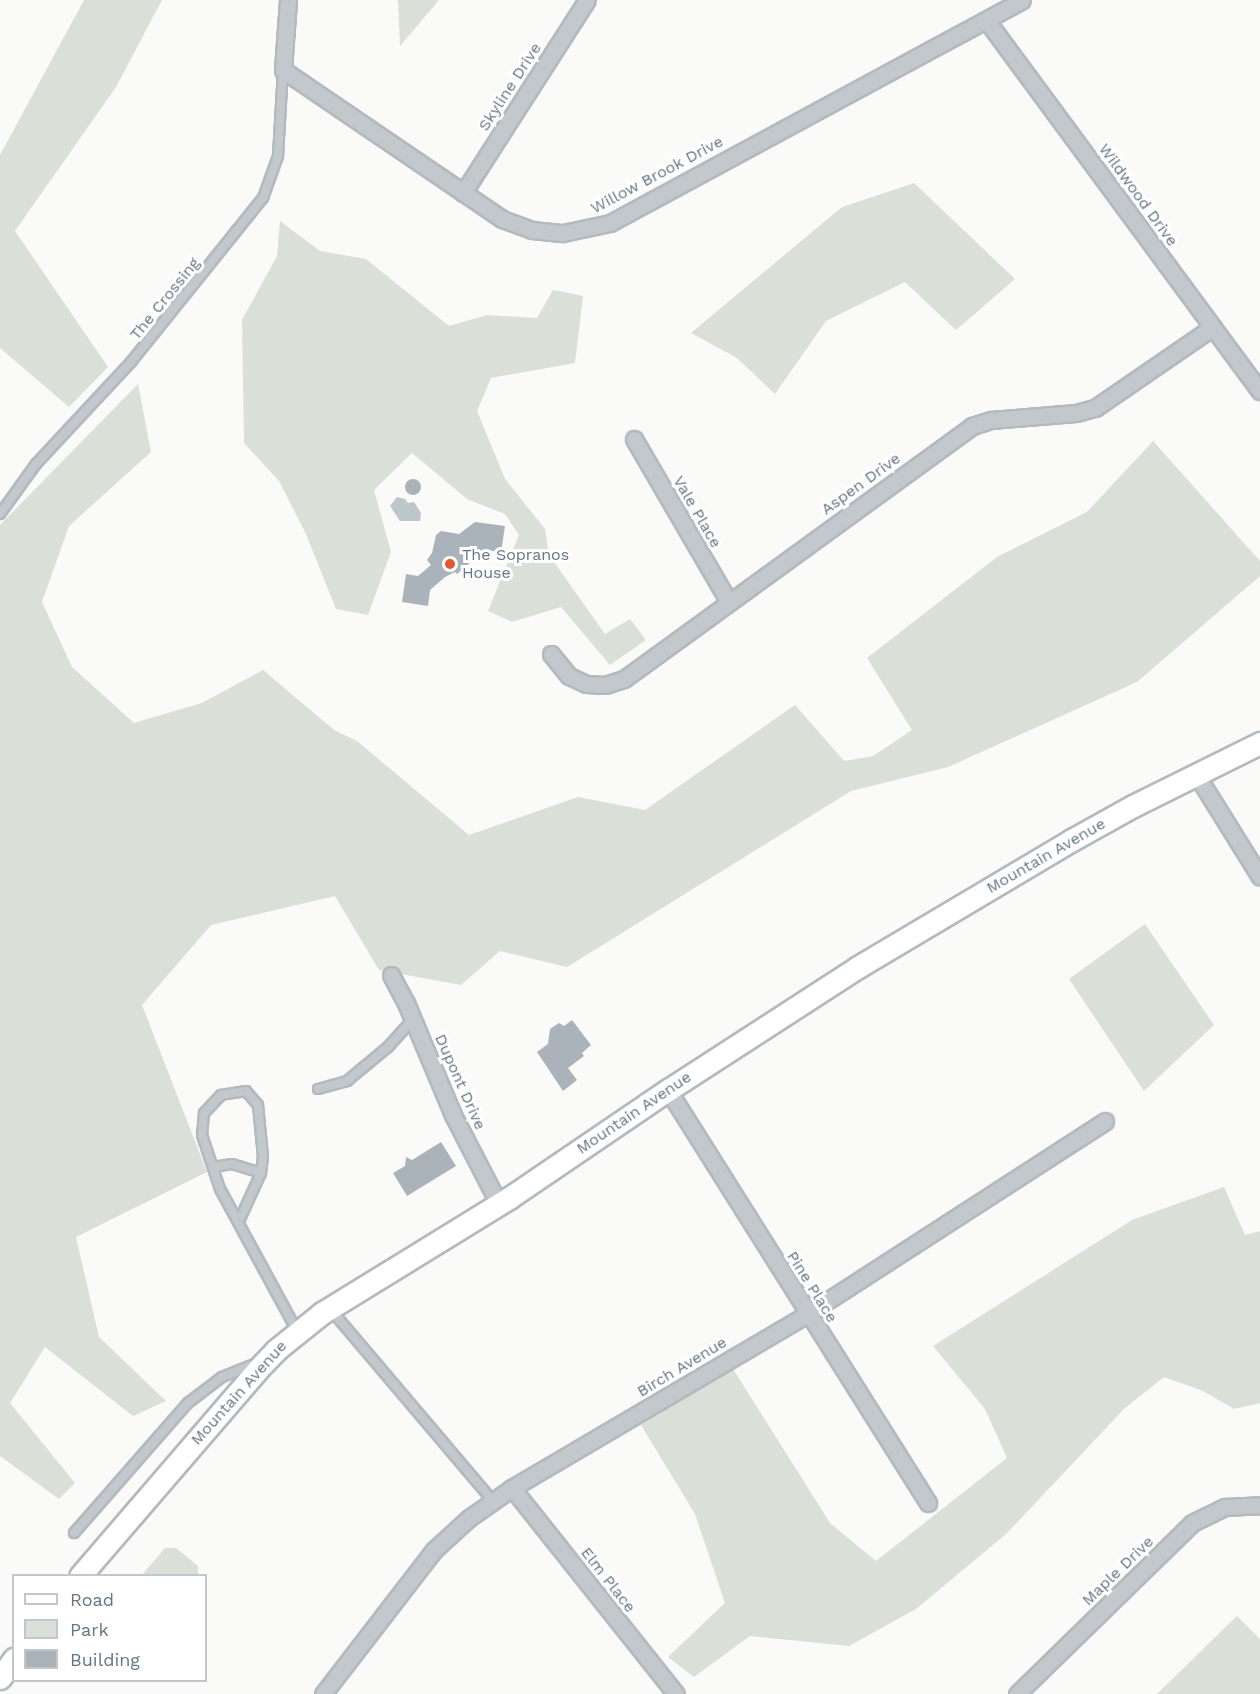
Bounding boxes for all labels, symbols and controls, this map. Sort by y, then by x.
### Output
street label: Skyline Drive [474,39,546,135]
street label: Willow Brook Drive [587,132,727,218]
street label: Wildwood Drive [1094,140,1182,250]
street label: The Crossing [126,254,204,344]
street label: Aspen Drive [818,449,904,519]
street label: Vale Place [669,473,725,551]
place label: The Sopranos House [462,545,569,583]
marker: The Sopranos House [443,557,457,571]
street label: Mountain Avenue [983,814,1109,898]
street label: Dupont Drive [430,1031,490,1133]
street label: Mountain Avenue [573,1067,695,1159]
street label: Pine Place [783,1248,841,1326]
street label: Birch Avenue [633,1333,731,1401]
street label: Mountain Avenue [187,1337,291,1449]
street label: Maple Drive [1078,1532,1158,1610]
street label: Elm Place [577,1543,639,1617]
legend [12,1574,207,1682]
text: Road [70,1589,114,1610]
text: Park [70,1619,109,1640]
text: Building [70,1649,140,1670]

